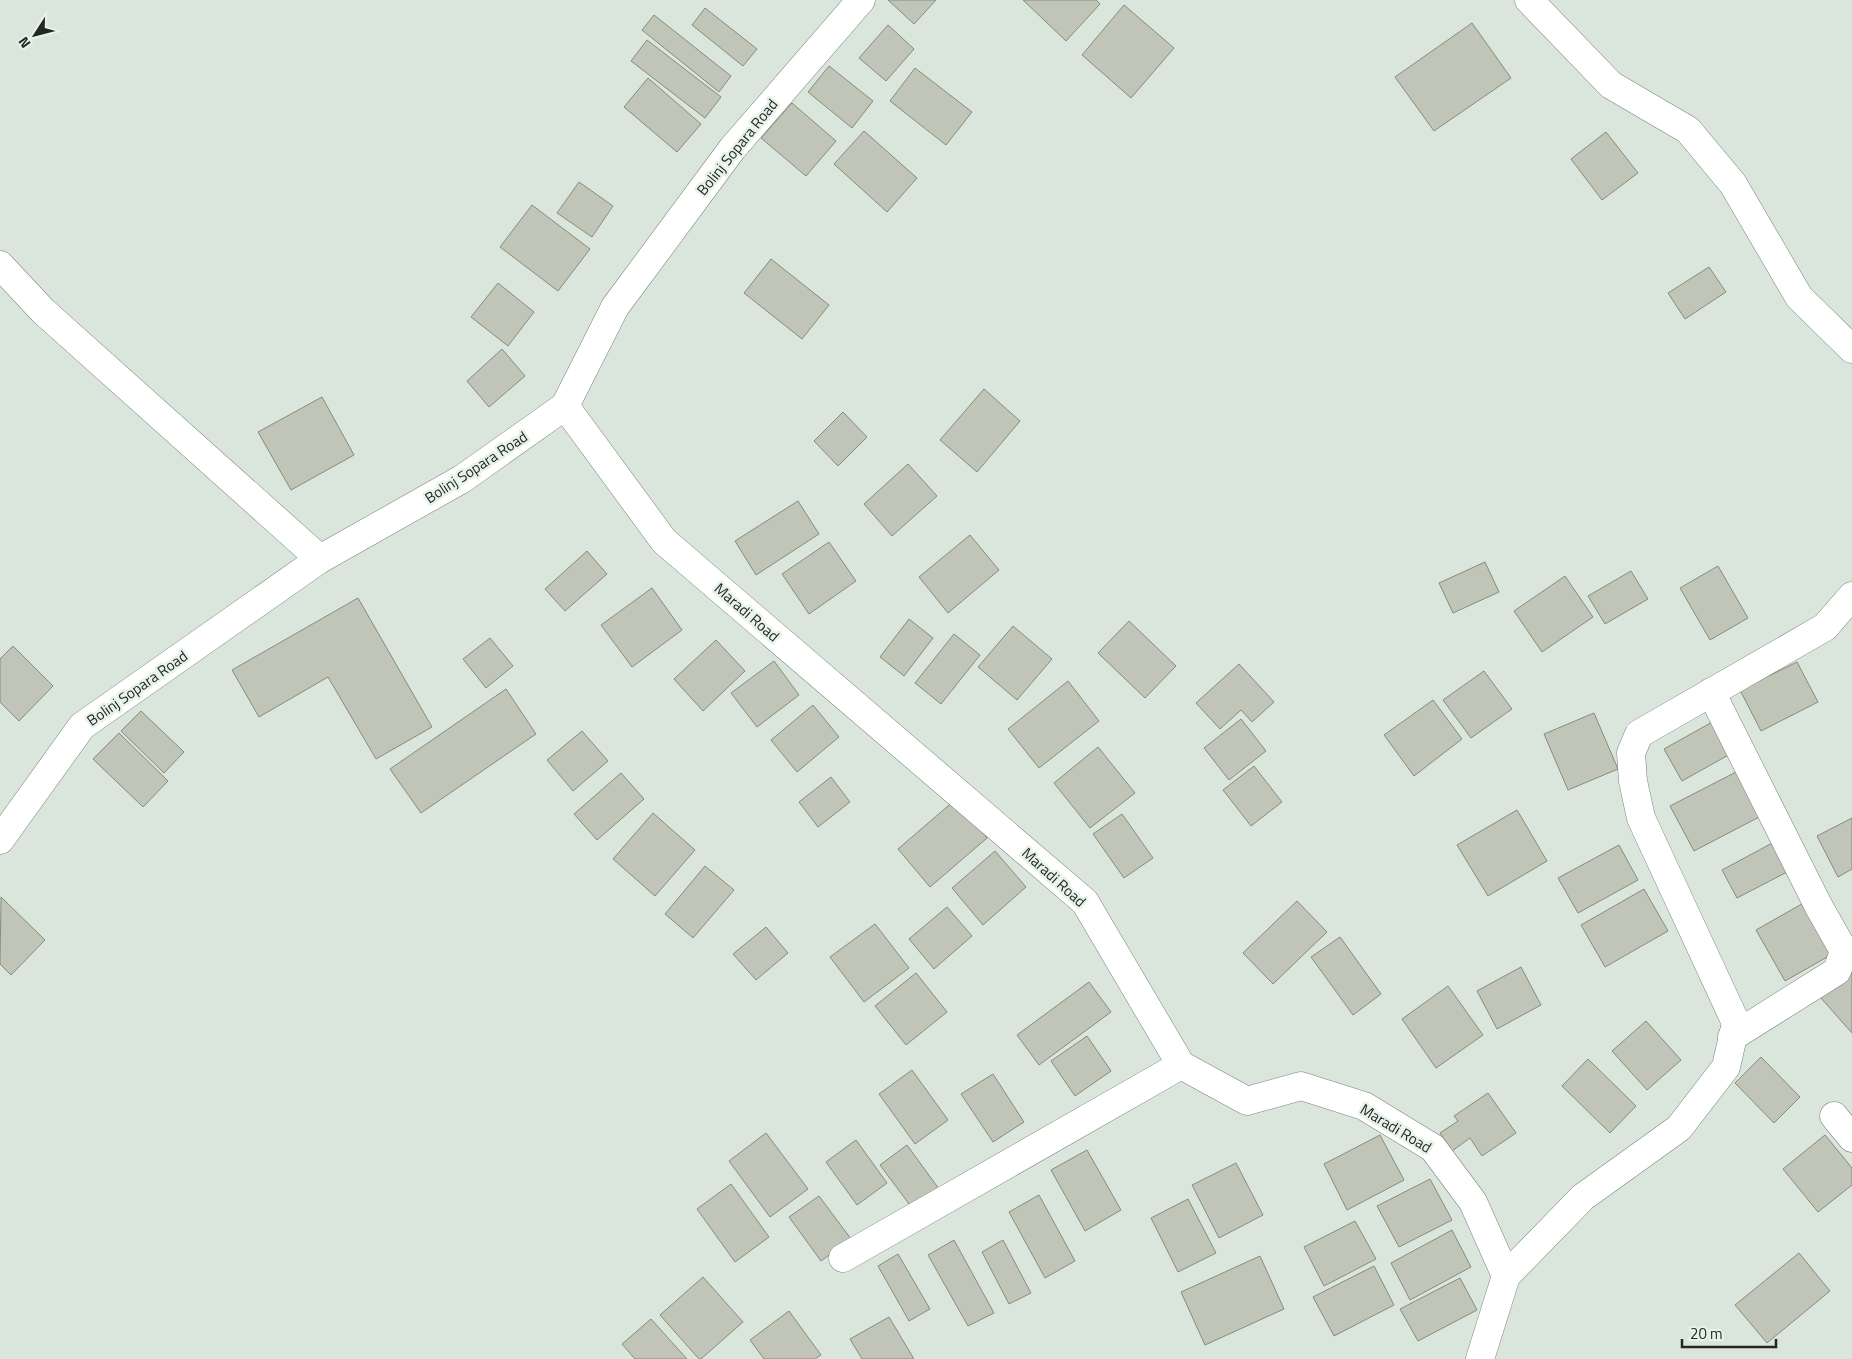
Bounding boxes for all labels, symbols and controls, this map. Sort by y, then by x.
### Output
north arrow [10,10,60,60]
text: N [13,33,35,53]
street label: Bolinj Sopara Road [691,94,783,200]
street label: Bolinj Sopara Road [420,425,532,509]
street label: Maradi Road [709,577,785,647]
street label: Bolinj Sopara Road [82,645,192,731]
street label: Maradi Road [1017,842,1091,912]
street label: Maradi Road [1356,1098,1436,1158]
scale bar [1682,1316,1776,1348]
text: 20 m [1690,1322,1723,1345]

